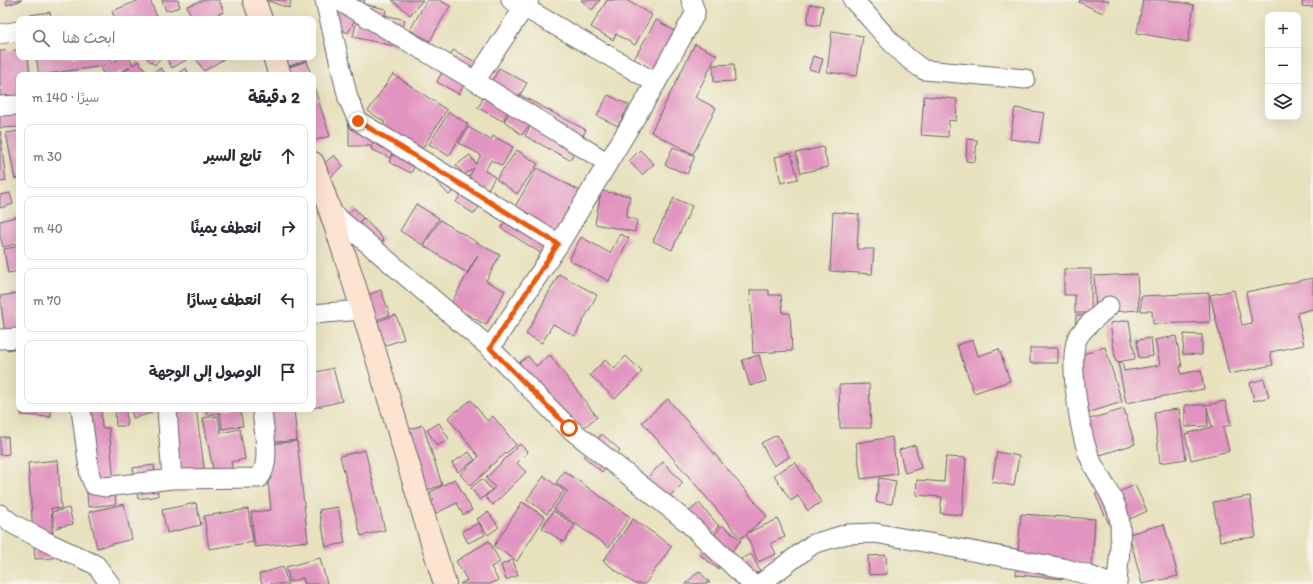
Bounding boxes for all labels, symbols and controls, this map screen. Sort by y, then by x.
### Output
map controls [1265,12,1301,120]
button: + [1265,12,1301,48]
search box [16,16,316,60]
icon: search [30,27,52,49]
text: ابحث هنا [62,29,116,47]
button: − [1265,48,1301,84]
button: layers [1265,84,1301,120]
text: 2 دقيقة [248,87,300,107]
text: سيرًا · 140 m [32,90,99,105]
route end [349,112,367,130]
icon: ahead [277,145,299,167]
text: تابع السير [204,147,261,165]
text: 30 m [33,149,62,164]
icon: right [277,217,299,239]
text: انعطف يمينًا [191,219,261,237]
text: 40 m [33,221,63,236]
icon: left [277,289,299,311]
text: انعطف يسارًا [187,291,261,309]
text: 70 m [33,293,61,308]
icon: arrive [277,361,299,383]
text: الوصول إلى الوجهة [149,363,261,381]
route start [560,419,578,437]

